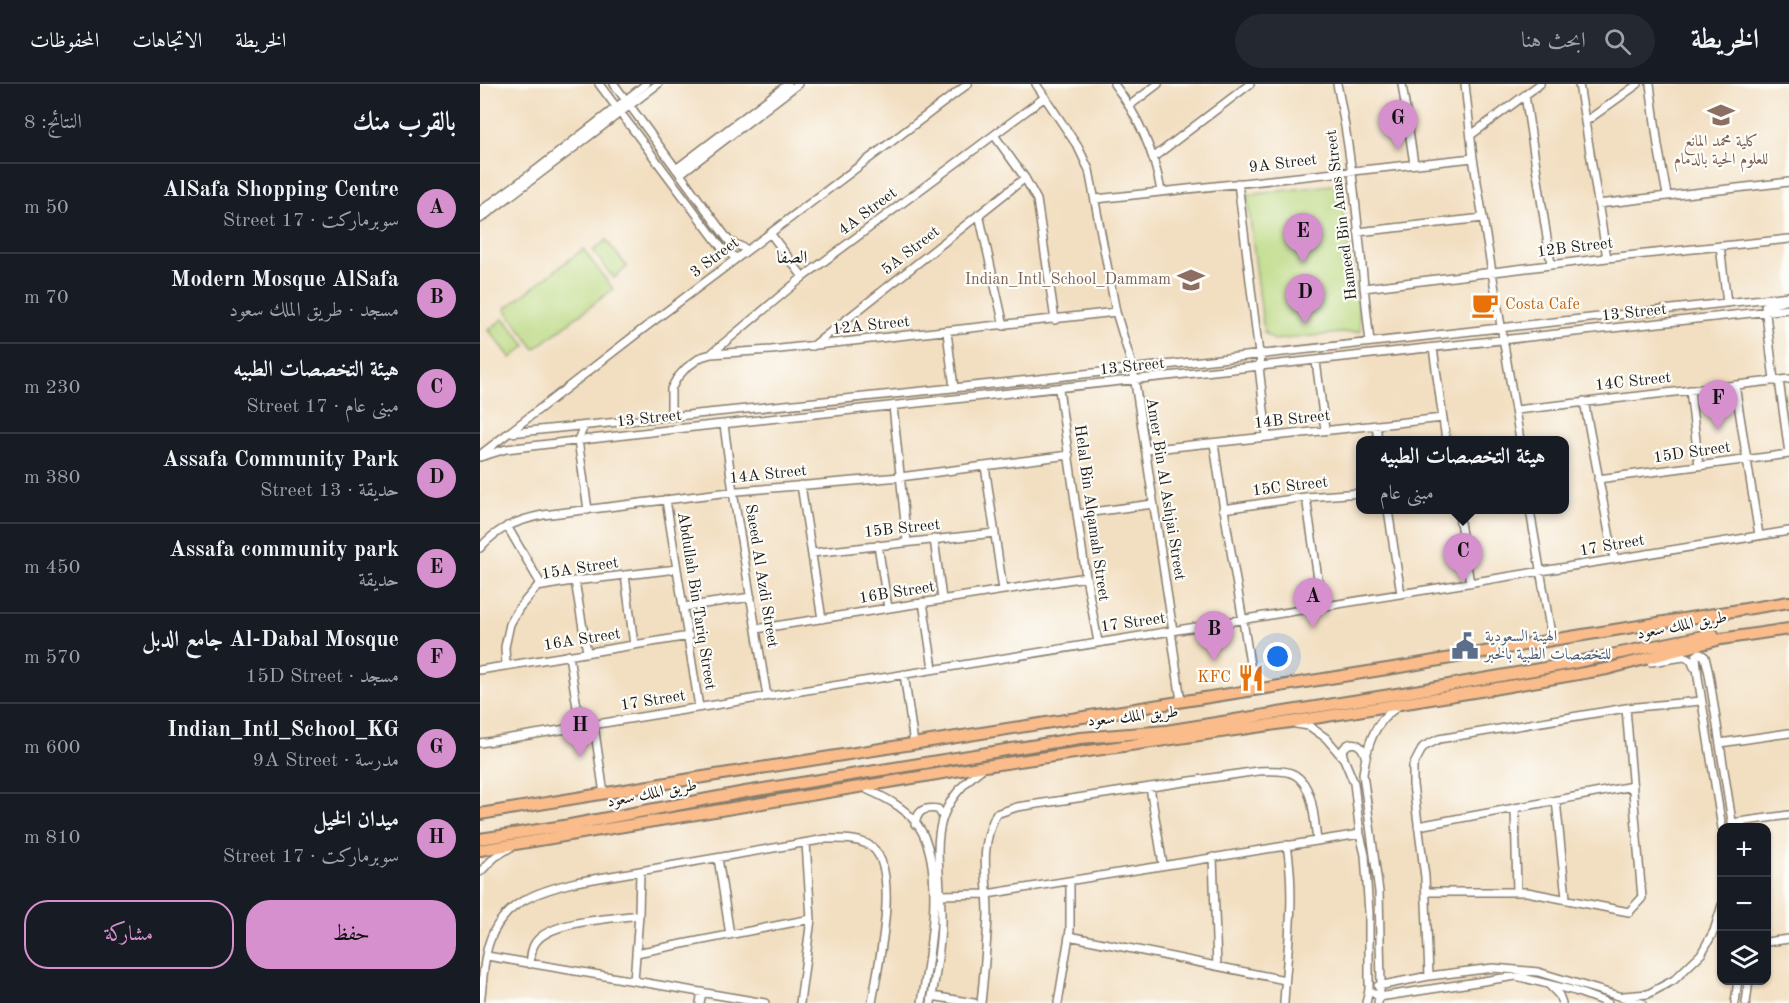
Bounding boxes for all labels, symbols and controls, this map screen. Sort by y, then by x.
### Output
search box [1235,14,1655,68]
icon: search [1601,25,1634,58]
text: الخريطة [1691,27,1759,55]
text: ابحث هنا [1521,30,1586,52]
text: المحفوظات [30,31,99,52]
text: الاتجاهات [132,31,202,52]
text: الخريطة [235,31,286,52]
pin: G [1378,100,1418,150]
school or university icon: كلية محمد المانع للعلوم الحية بالدمام [1706,100,1736,130]
text: بالقرب منك [353,110,456,136]
text: النتائج: 8 [24,113,82,133]
street label: Hameed Bin Anas Street [1324,128,1360,301]
place label: كلية محمد المانع للعلوم الحية بالدمام [1674,133,1768,173]
street label: 9A Street [1248,152,1318,176]
text: AlSafa Shopping Centre [163,179,399,201]
street label: 4A Street [836,185,900,239]
text: 50 m [24,198,69,218]
text: A [429,198,444,218]
text: سوبرماركت · 17 Street [223,211,399,231]
pin: E [1284,214,1322,263]
street label: 5A Street [879,223,943,278]
street label: 3 Street [688,234,743,281]
street label: 12B Street [1536,235,1614,261]
district label: الصفا [777,249,808,267]
school or university icon: Indian_Intl_School_Dammam [1176,265,1206,295]
text: Modern Mosque AlSafa [171,269,399,291]
place label: Indian_Intl_School_Dammam [965,272,1171,288]
pin: D [1286,274,1324,324]
text: 70 m [24,288,69,308]
text: B [429,288,444,308]
cafe icon: Costa Cafe [1470,290,1500,320]
place label: Costa Cafe [1505,297,1580,313]
text: مسجد · طريق الملك سعود [229,301,399,321]
street label: 13 Street [1601,302,1668,324]
street label: 12A Street [832,314,911,338]
street label: 13 Street [1099,356,1166,378]
text: هيئة التخصصات الطبيه [233,359,399,381]
street label: 14C Street [1594,370,1672,394]
text: 230 m [24,378,80,398]
text: C [430,378,443,398]
pin: F [1698,380,1738,430]
street label: Amer Bin Al Ashjai Street [1143,396,1187,582]
text: مبنى عام · 17 Street [246,397,399,417]
street label: 13 Street [616,408,683,430]
street label: 14B Street [1253,408,1331,432]
street label: Helal Bin Alqamah Street [1071,424,1111,603]
popup [1356,436,1569,514]
street label: 15D Street [1652,440,1732,466]
text: هيئة التخصصات الطبيه [1380,446,1545,468]
text: Assafa Community Park [162,449,399,471]
street label: 14A Street [729,463,808,487]
text: 380 m [24,468,80,488]
text: D [429,468,444,488]
street label: 15C Street [1251,474,1329,500]
text: حديقة · 13 Street [260,481,399,501]
text: مبنى عام [1380,484,1434,504]
street label: Saeed Al Azdi Street [742,503,780,649]
street label: Abdullah Bin Tariq Street [674,511,718,691]
street label: 15B Street [863,517,941,541]
street label: 17 Street [1578,532,1646,560]
pin: C [1444,534,1482,583]
text: Assafa community park [169,539,399,561]
street label: 15A Street [540,555,620,583]
text: 450 m [24,558,80,578]
text: E [430,558,443,578]
text: حديقة [359,571,399,591]
pin: A [1294,578,1332,628]
street label: 16B Street [858,579,936,607]
street label: طريق الملك سعود [1636,609,1728,644]
street label: 17 Street [1099,610,1167,635]
pin: B [1194,612,1234,661]
street label: 16A Street [542,626,622,654]
text: Al-Dabal Mosque جامع الدبل [142,629,399,651]
place label: الهيىة السعودية للتخصصات الطبية بالخبر [1483,629,1611,664]
public building icon: الهيىة السعودية للتخصصات الطبية بالخبر [1450,631,1480,661]
your location [1263,642,1292,671]
text: 570 m [24,648,80,668]
text: F [430,648,443,668]
restaurant icon: KFC [1236,663,1266,693]
text: مسجد · 15D Street [246,667,399,687]
place label: KFC [1197,670,1231,686]
street label: 17 Street [619,688,687,714]
street label: طريق الملك سعود [1087,704,1179,731]
pin: H [560,708,600,757]
text: Indian_Intl_School_KG [167,719,399,741]
text: 600 m [24,738,80,758]
text: G [429,738,444,758]
text: مدرسة · 9A Street [253,751,399,771]
street label: طريق الملك سعود [606,777,698,812]
text: ميدان الخيل [313,809,399,831]
map controls [1717,823,1771,985]
button: + [1717,823,1771,877]
text: 810 m [24,828,80,848]
text: H [428,828,445,848]
text: سوبرماركت · 17 Street [223,847,399,867]
button: − [1717,877,1771,931]
button: مشاركة [24,900,234,969]
button: حفظ [246,900,456,969]
button: layers [1717,931,1771,985]

